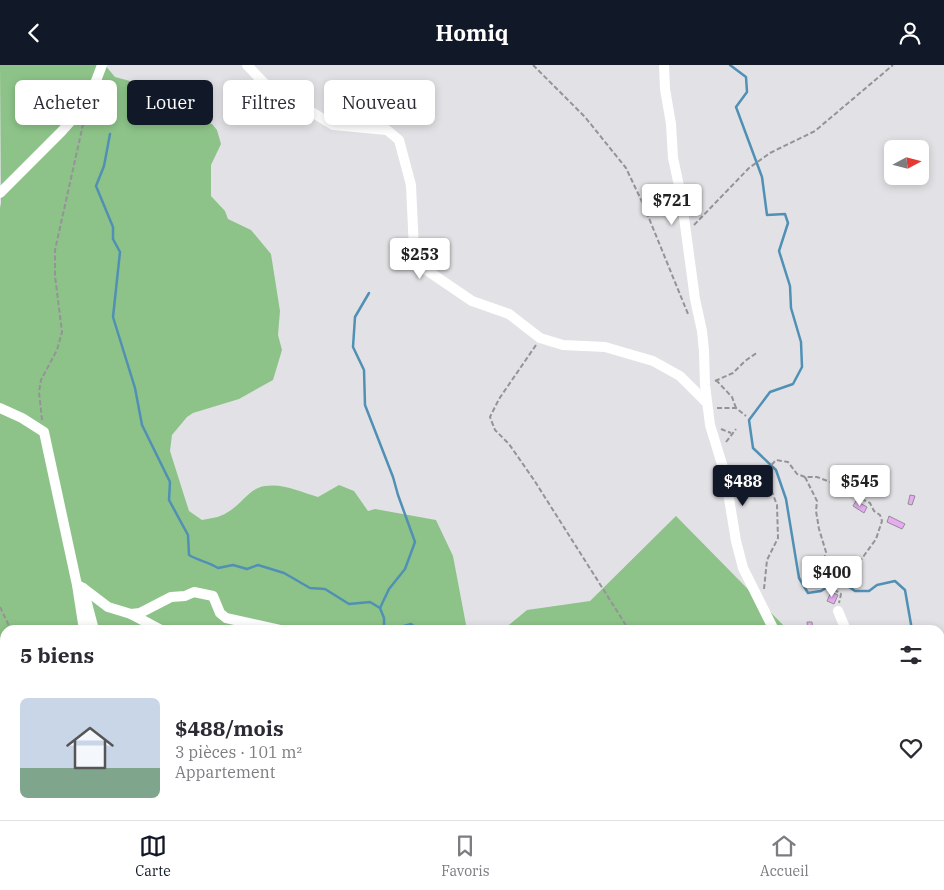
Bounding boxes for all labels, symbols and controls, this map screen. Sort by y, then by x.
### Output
text: Homiq [435,18,509,47]
icon: back [20,19,48,47]
icon: person [896,19,924,47]
chip: Acheter [15,80,117,125]
chip: Louer [127,80,213,125]
chip: Filtres [223,80,314,125]
chip: Nouveau [324,80,435,125]
north arrow [884,140,929,185]
map controls [884,140,929,185]
pin: $721 [642,184,702,226]
text: $721 [653,190,691,210]
pin: $253 [390,237,450,280]
text: $253 [401,244,439,264]
pin: $488 [713,465,773,507]
pin: $545 [830,465,890,507]
text: $488 [724,471,762,491]
text: $545 [841,471,879,491]
pin: $400 [802,555,862,598]
text: $400 [813,562,851,582]
text: 5 biens [20,641,94,669]
icon: filters [897,641,925,669]
text: $488/mois [175,714,284,742]
icon: home [60,718,120,778]
icon: heart [897,734,925,762]
text: 3 pièces · 101 m² [175,742,302,762]
text: Appartement [175,762,276,782]
tab: Carte [135,832,171,880]
tab: Favoris [441,832,490,880]
tab: Accueil [760,832,809,880]

